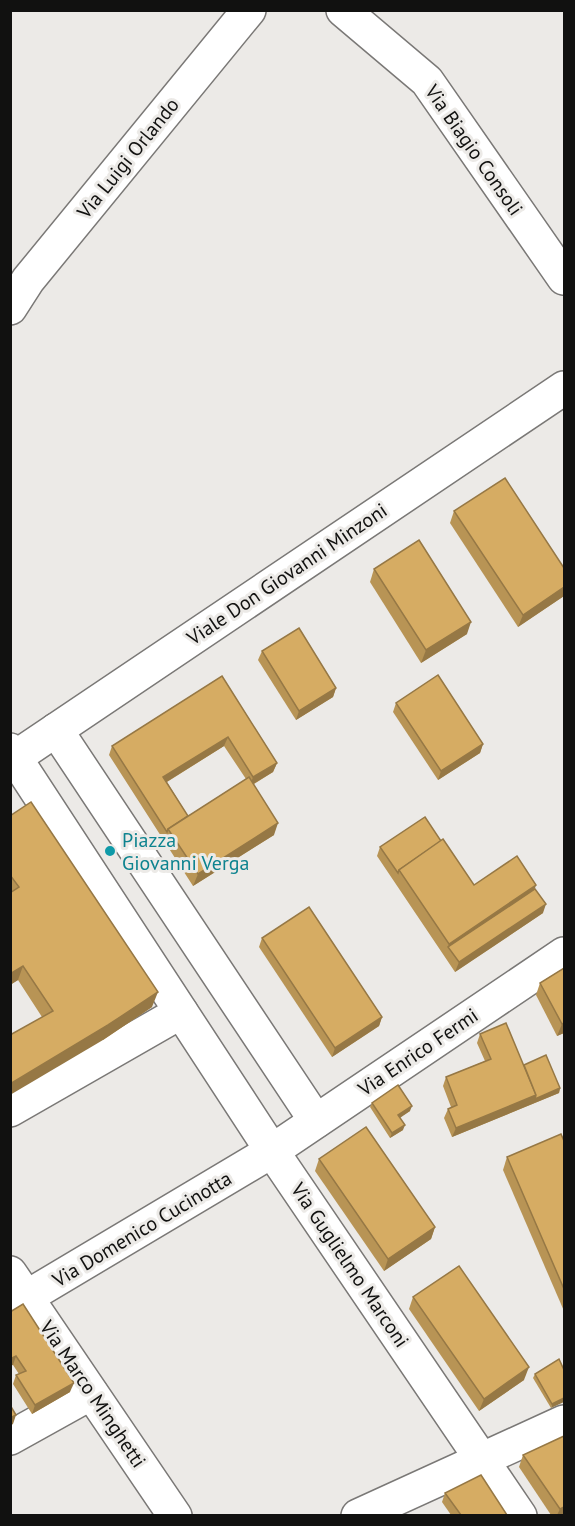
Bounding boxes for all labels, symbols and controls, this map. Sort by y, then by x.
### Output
street label: Via Biagio Consoli [419,79,529,220]
street label: Via Luigi Orlando [71,92,185,225]
street label: Viale Don Giovanni Minzoni [181,497,392,651]
place label: Piazza Giovanni Verga [122,827,249,876]
marker: Piazza Giovanni Verga [103,844,117,858]
street label: Via Enrico Fermi [352,1002,483,1102]
street label: Via Domenico Cucinotta [47,1165,236,1293]
street label: Via Guglielmo Marconi [285,1177,415,1352]
street label: Via Marco Minghetti [34,1315,152,1473]

